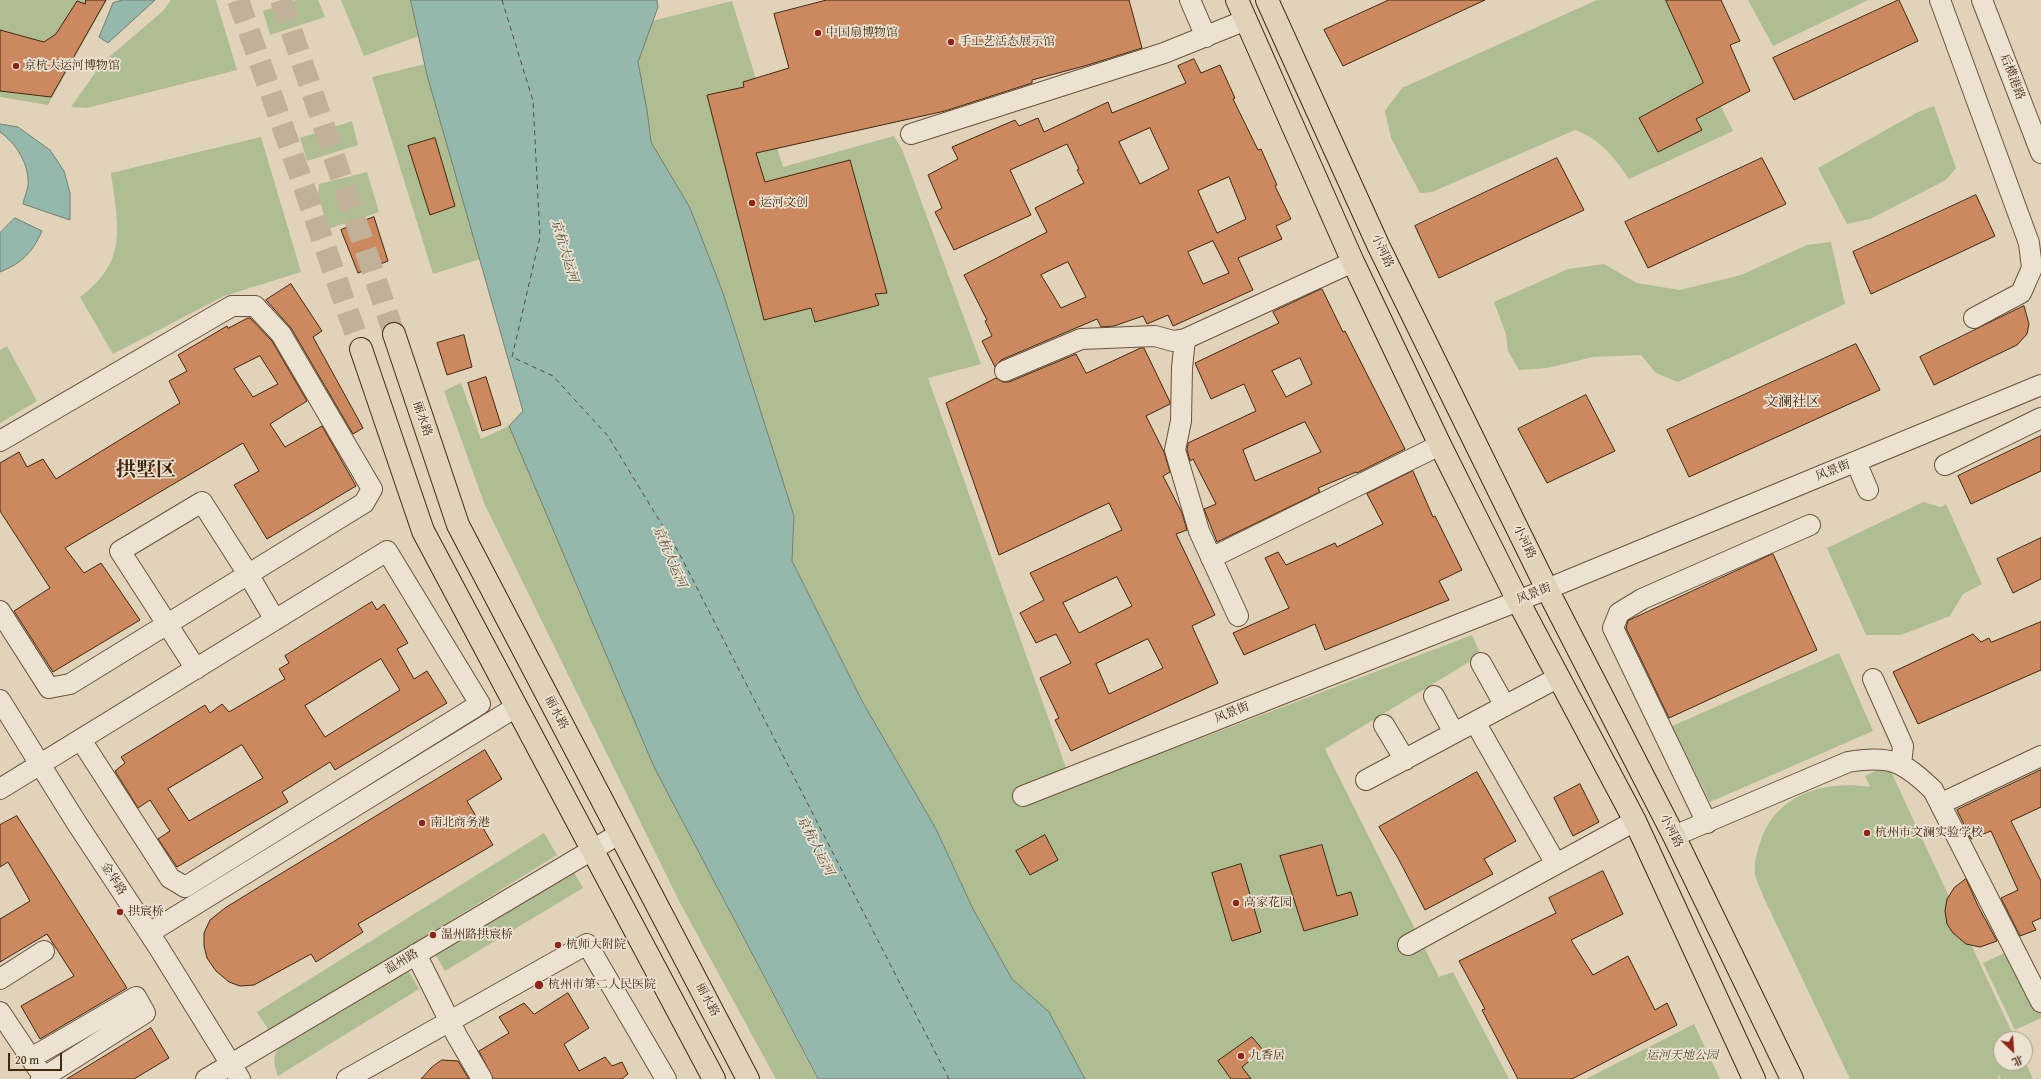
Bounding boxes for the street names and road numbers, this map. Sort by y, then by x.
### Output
street label: 后横港路 [1997,52,2027,102]
street label: 小河路 [1368,232,1396,270]
street label: 丽水路 [410,400,434,438]
street label: 风景街 [1814,458,1852,484]
street label: 小河路 [1510,523,1538,561]
street label: 风景街 [1515,581,1553,607]
street label: 丽水路 [541,694,571,732]
street label: 风景街 [1213,700,1251,726]
street label: 小河路 [1656,812,1686,850]
street label: 金华路 [97,860,129,898]
street label: 温州路 [383,947,421,977]
street label: 丽水路 [692,981,722,1019]

